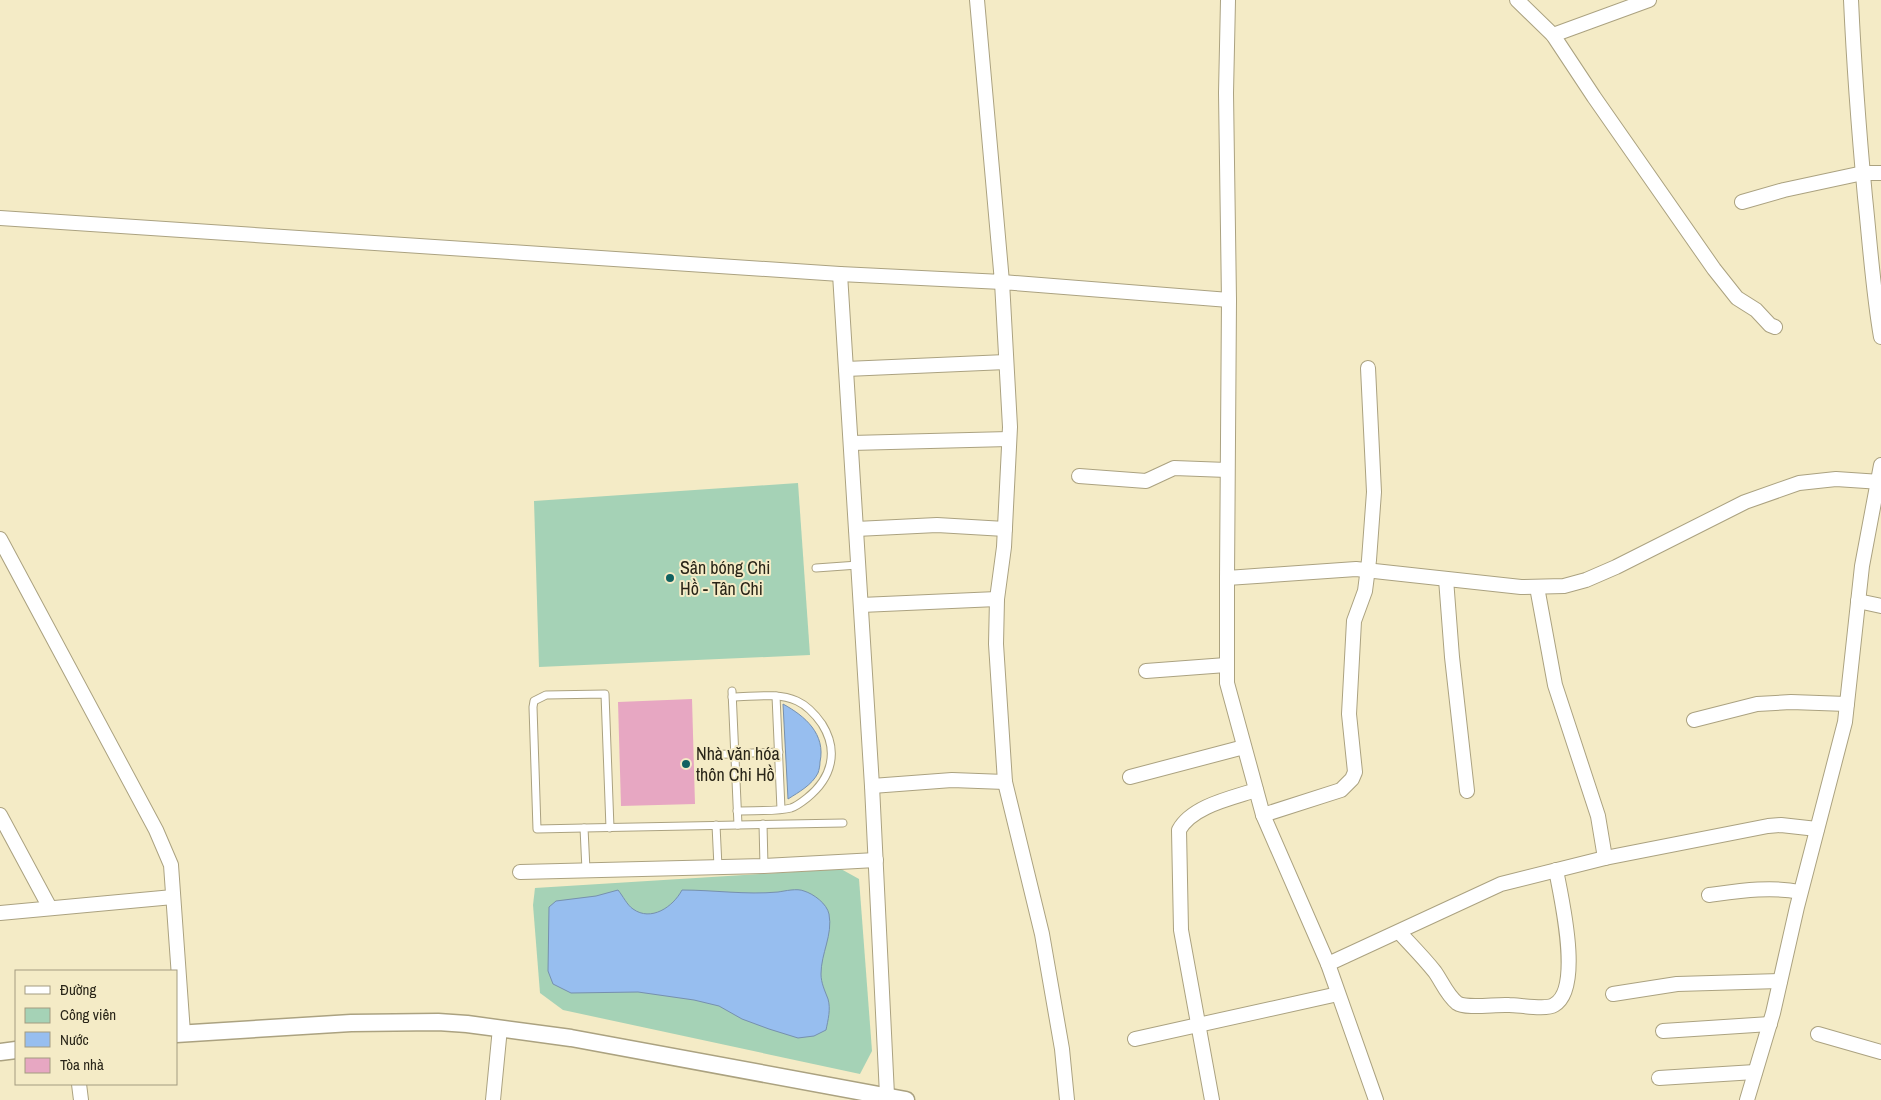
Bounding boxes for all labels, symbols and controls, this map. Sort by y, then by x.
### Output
place label: Sân bóng Chi Hồ - Tân Chi [680,555,770,601]
marker: Sân bóng Chi Hồ - Tân Chi [664,572,676,584]
place label: Nhà văn hóa thôn Chi Hồ [696,741,780,787]
marker: Nhà văn hóa thôn Chi Hồ [680,758,692,770]
legend [15,970,178,1085]
text: Đường [60,979,96,1000]
text: Công viên [60,1004,116,1025]
text: Nước [60,1029,89,1050]
text: Tòa nhà [60,1054,104,1075]

